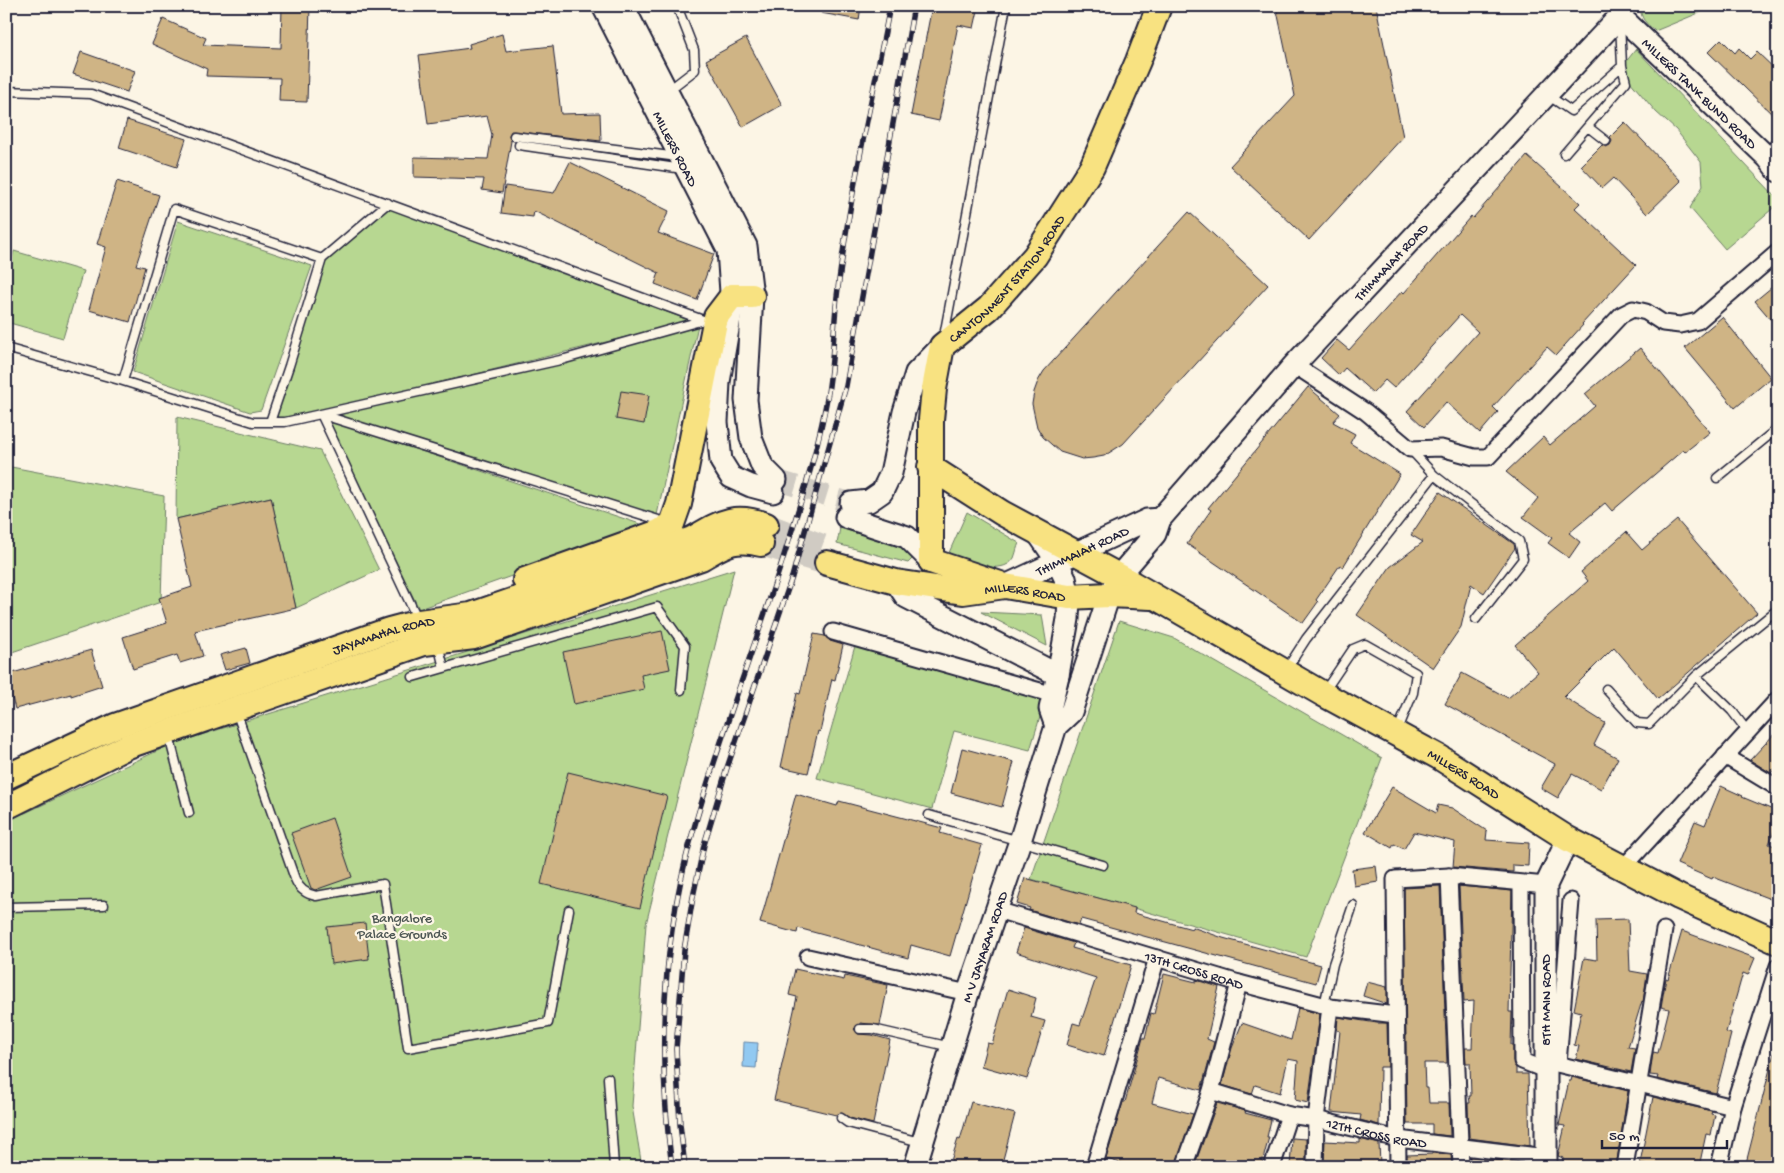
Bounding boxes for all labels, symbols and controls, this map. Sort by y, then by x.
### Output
street label: MILLERS TANK BUND ROAD [1637,35,1760,154]
street label: MILLERS ROAD [647,109,700,191]
street label: CANTONMENT STATION ROAD [946,212,1071,348]
street label: THIMMAIAH ROAD [1351,220,1434,306]
street label: THIMMAIAH ROAD [1033,523,1133,582]
street label: MILLERS ROAD [983,580,1067,607]
street label: JAYAMAHAL ROAD [331,614,437,660]
street label: MILLERS ROAD [1424,746,1503,805]
street label: M V JAYARAM ROAD [960,889,1013,1005]
park label: Bangalore Palace Grounds [356,911,447,944]
street label: 13TH CROSS ROAD [1141,949,1246,995]
street label: 8TH MAIN ROAD [1539,953,1556,1046]
street label: 12TH CROSS ROAD [1323,1116,1428,1153]
scale bar [1602,1118,1726,1150]
text: 50 m [1609,1128,1640,1146]

